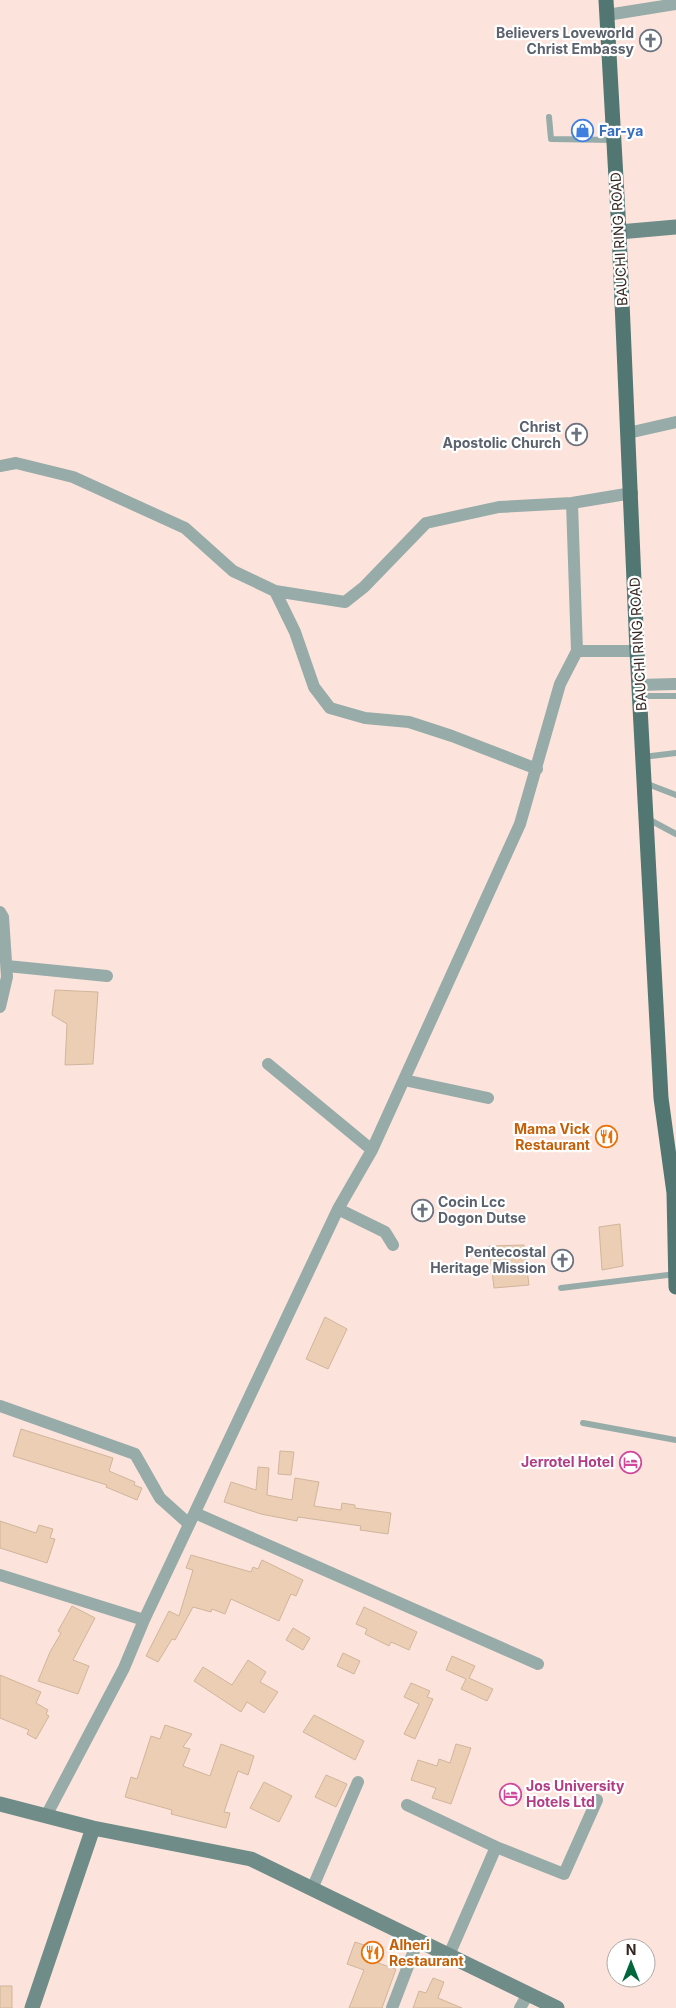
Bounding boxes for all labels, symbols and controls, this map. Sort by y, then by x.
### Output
place label: Believers Loveworld Christ Embassy [496,24,635,57]
church icon: Believers Loveworld Christ Embassy [638,29,662,53]
shop icon: Far-ya [571,119,595,143]
place label: Far-ya [599,122,643,139]
street label: BAUCHI RING ROAD [607,172,630,306]
place label: Christ Apostolic Church [442,418,561,451]
church icon: Christ Apostolic Church [565,423,589,447]
street label: BAUCHI RING ROAD [626,577,649,711]
place label: Mama Vick Restaurant [514,1120,591,1153]
restaurant icon: Mama Vick Restaurant [594,1125,618,1149]
place label: Cocin Lcc Dogon Dutse [438,1193,526,1226]
church icon: Cocin Lcc Dogon Dutse [410,1198,434,1222]
place label: Pentecostal Heritage Mission [430,1243,546,1276]
church icon: Pentecostal Heritage Mission [550,1248,574,1272]
hotel icon: Jerrotel Hotel [618,1450,642,1474]
place label: Jerrotel Hotel [521,1453,614,1470]
place label: Jos University Hotels Ltd [526,1777,625,1810]
hotel icon: Jos University Hotels Ltd [498,1782,522,1806]
place label: Alheri Restaurant [389,1936,464,1969]
north arrow [606,1938,656,1988]
restaurant icon: Alheri Restaurant [361,1941,385,1965]
text: N [626,1941,636,1958]

